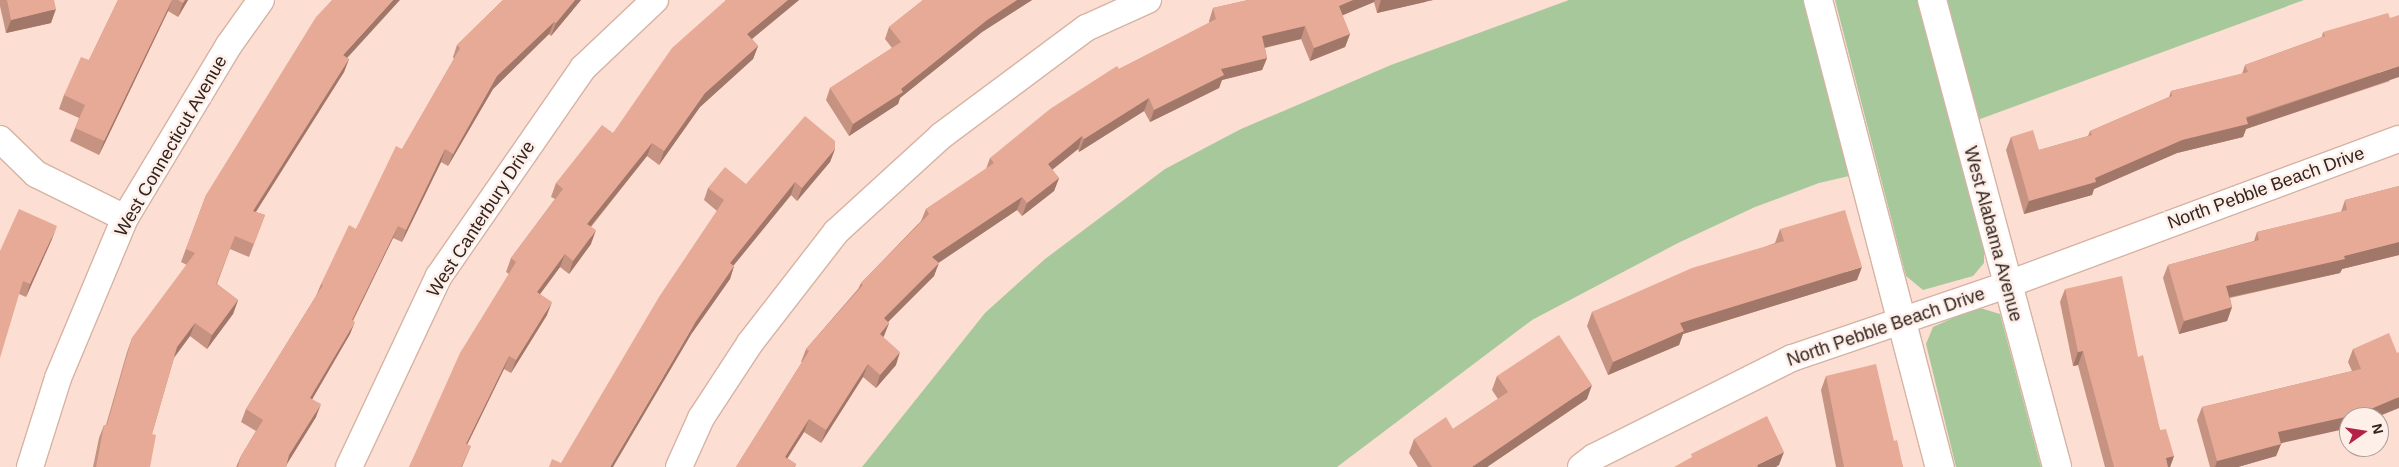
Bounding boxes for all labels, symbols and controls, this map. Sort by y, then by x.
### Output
street label: West Connecticut Avenue [110,51,232,241]
street label: West Canterbury Drive [422,137,540,301]
street label: North Pebble Beach Drive [2165,142,2367,234]
street label: West Alabama Avenue [1959,143,2027,325]
street label: North Pebble Beach Drive [1784,283,1988,371]
north arrow [2339,407,2389,457]
text: N [2369,422,2387,436]

